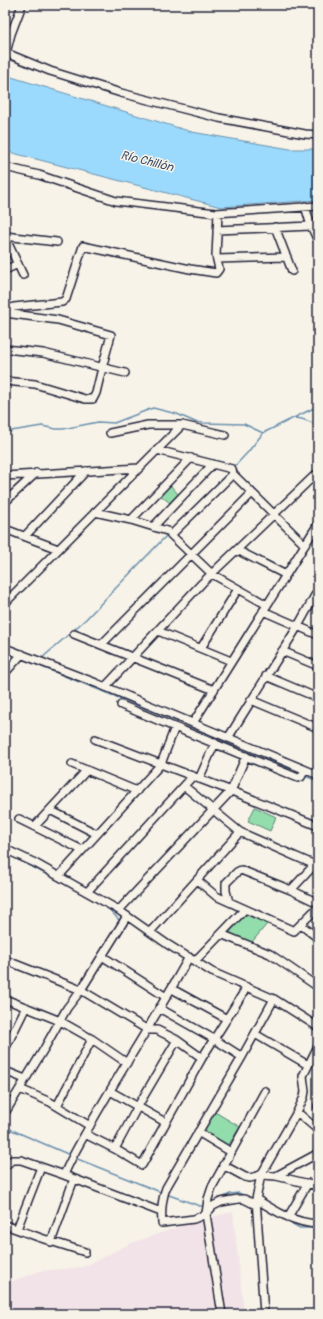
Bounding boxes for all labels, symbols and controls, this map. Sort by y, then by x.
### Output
water label: Río Chillón [119,148,176,176]

